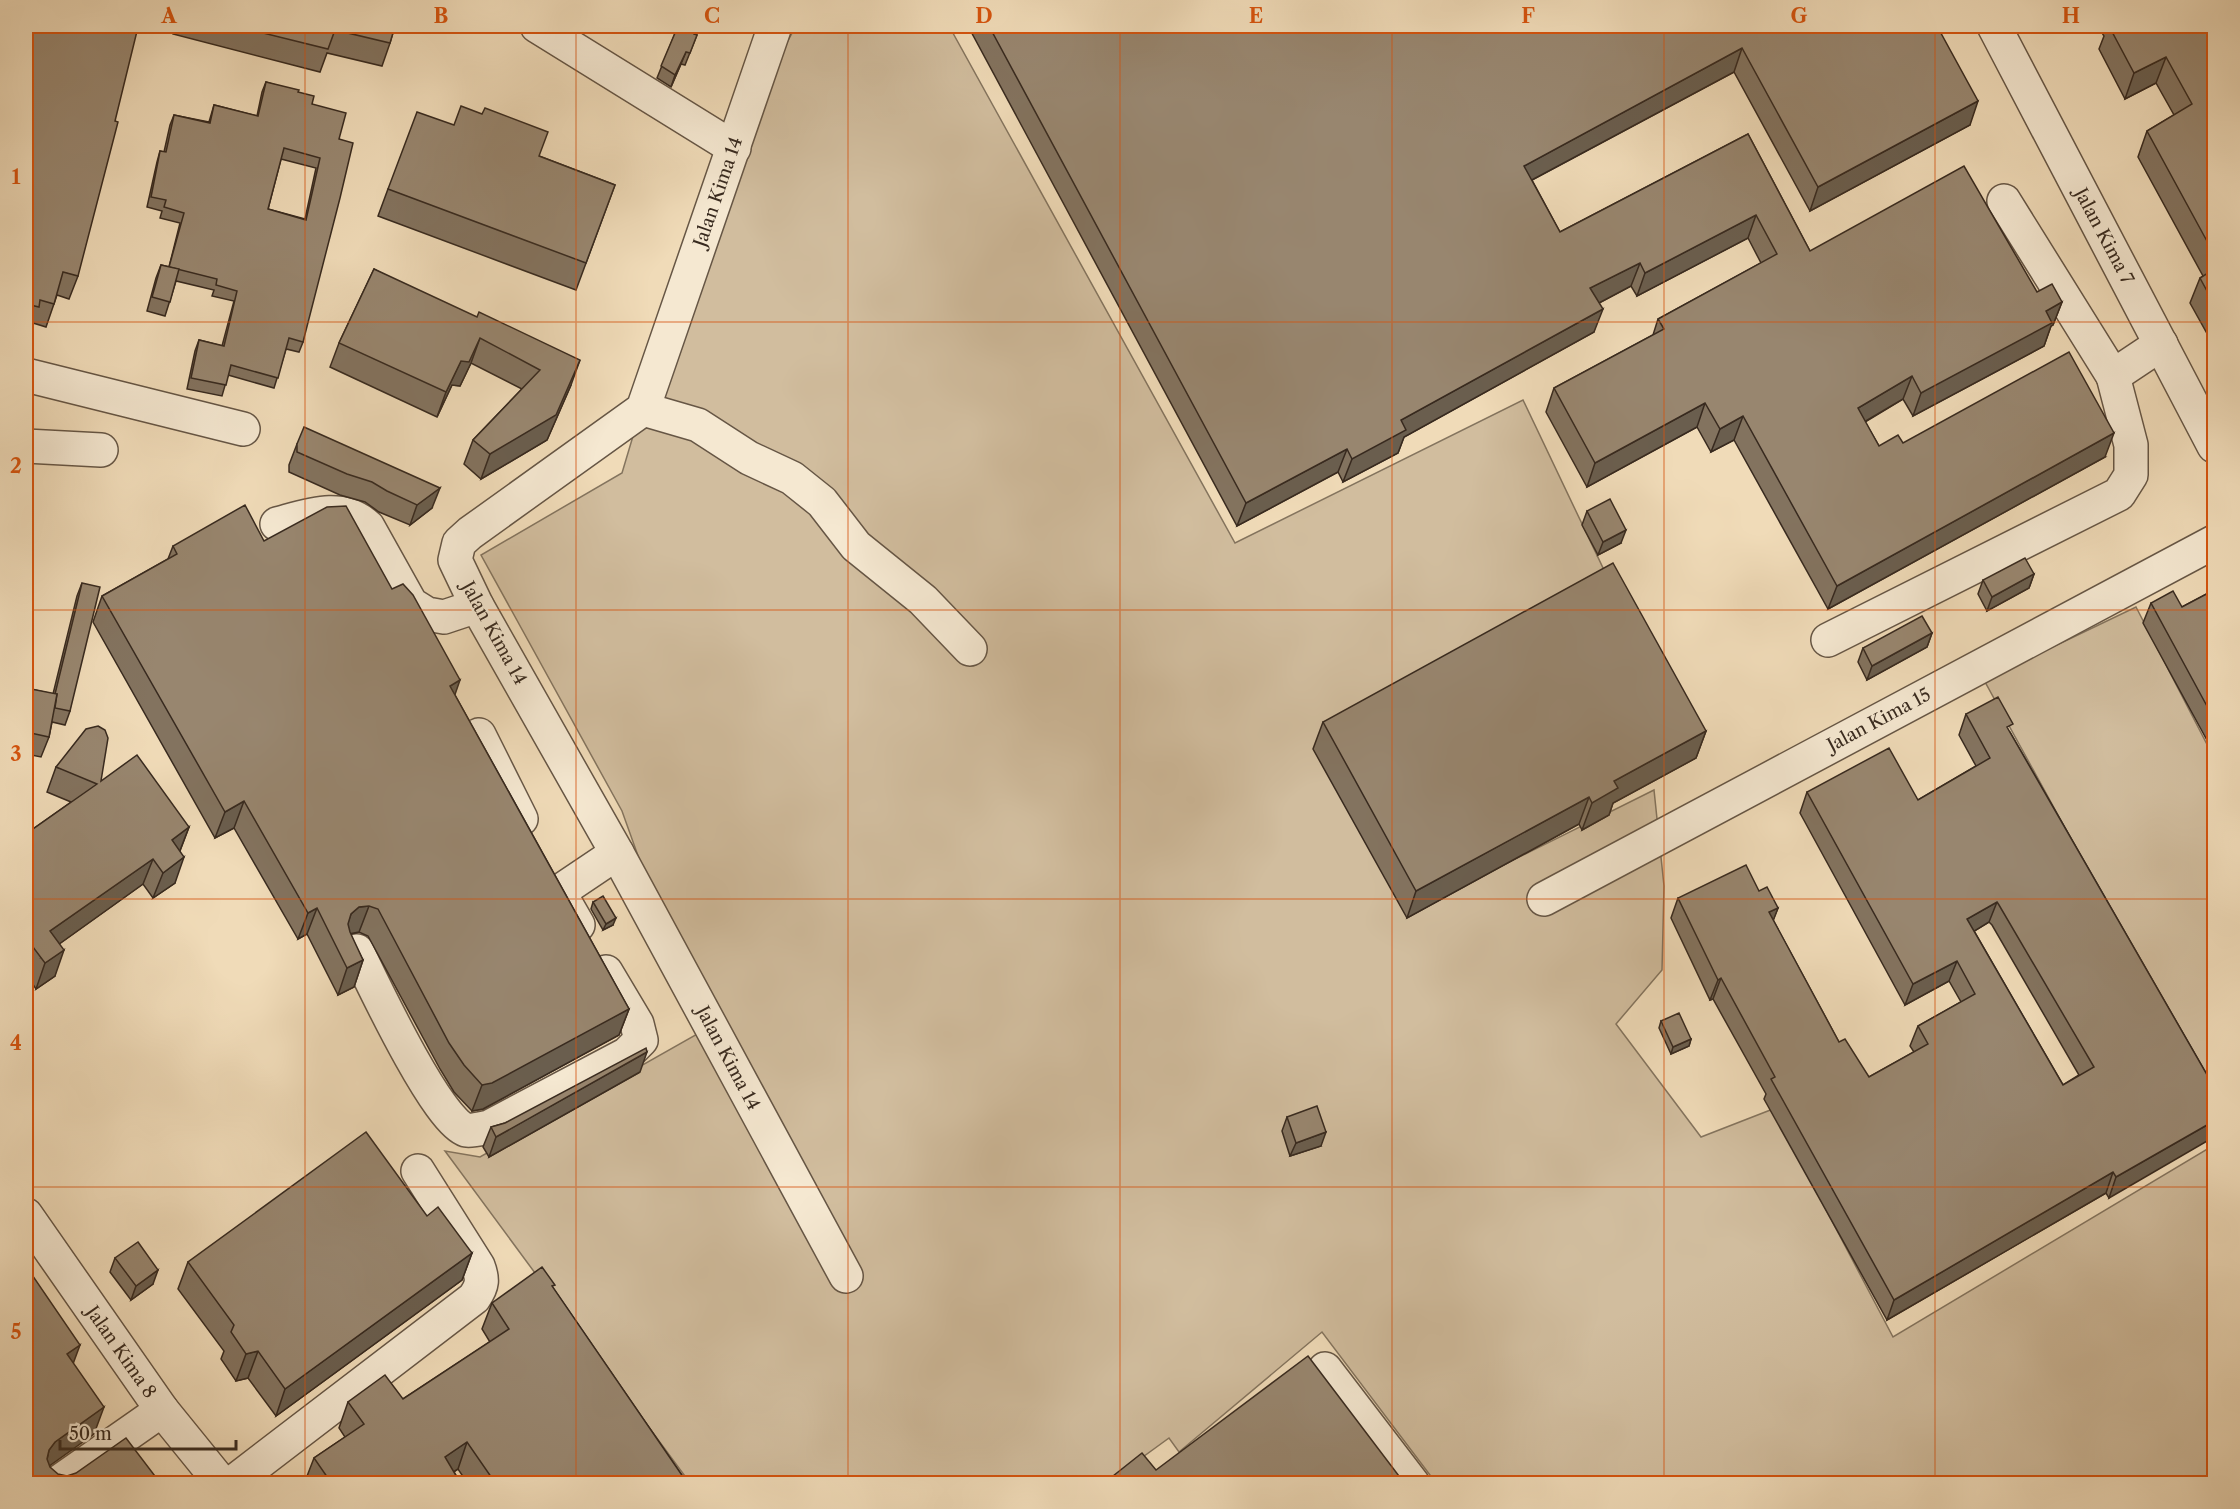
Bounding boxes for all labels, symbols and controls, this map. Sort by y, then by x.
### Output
text: A [160,4,177,28]
text: B [434,4,449,28]
text: C [704,4,720,28]
text: D [975,4,993,28]
text: E [1249,4,1263,28]
text: F [1521,4,1535,28]
text: G [1791,4,1808,28]
text: H [2062,4,2080,28]
street label: Jalan Kima 14 [688,134,747,253]
text: 1 [12,165,21,189]
street label: Jalan Kima 7 [2068,182,2139,288]
text: 2 [10,454,22,478]
street label: Jalan Kima 14 [455,575,531,689]
street label: Jalan Kima 15 [1821,683,1935,758]
text: 3 [10,742,22,766]
street label: Jalan Kima 14 [690,999,765,1114]
text: 4 [10,1031,22,1055]
street label: Jalan Kima 8 [79,1299,161,1402]
text: 5 [10,1320,22,1344]
scale bar [60,1413,236,1451]
text: 50 m [69,1423,112,1445]

